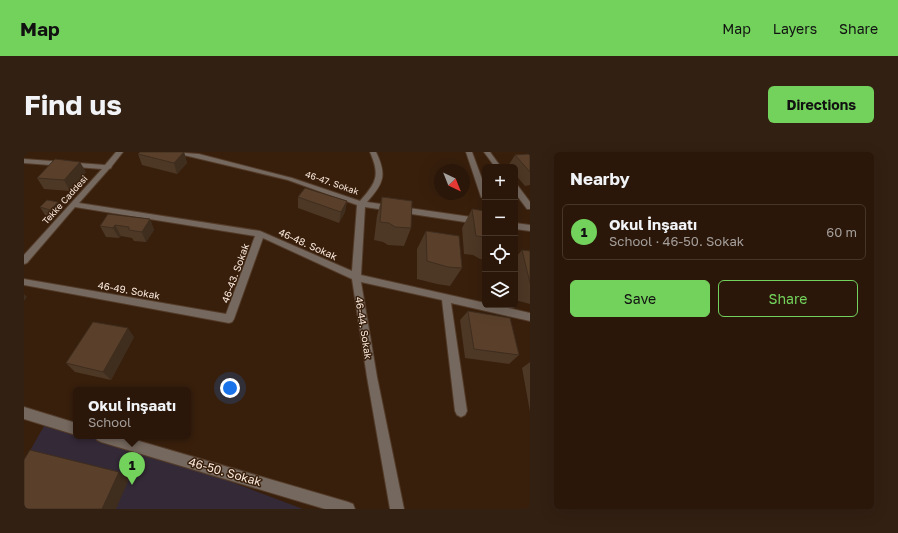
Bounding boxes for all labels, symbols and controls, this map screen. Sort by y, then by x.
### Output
text: Map [20,17,60,40]
text: Map [722,20,751,37]
text: Layers [773,20,817,37]
text: Share [839,20,878,37]
button: Directions [768,86,874,123]
text: Find us [24,88,122,121]
north arrow [434,164,470,200]
map controls [482,164,518,308]
button: + [482,164,518,200]
street label: 46-47. Sokak [304,168,360,197]
text: Nearby [570,168,630,189]
street label: Tekke Caddesi [40,173,90,226]
button: − [482,200,518,236]
text: Okul İnşaatı [609,215,697,233]
text: 1 [581,224,587,240]
text: 60 m [826,224,857,240]
street label: 46-48. Sokak [277,226,339,262]
text: School · 46-50. Sokak [609,233,744,249]
button: locate [482,236,518,272]
street label: 46-43. Sokak [219,241,251,304]
button: layers [482,272,518,308]
street label: 46-49. Sokak [97,279,161,301]
button: Save [570,280,710,317]
button: Share [718,280,858,317]
street label: 46-44. Sokak [353,296,375,360]
your location [220,378,240,398]
popup [73,387,191,439]
text: Okul İnşaatı [88,396,176,414]
text: School [88,414,131,430]
pin: 1 [119,452,145,485]
street label: 46-50. Sokak [187,454,264,489]

